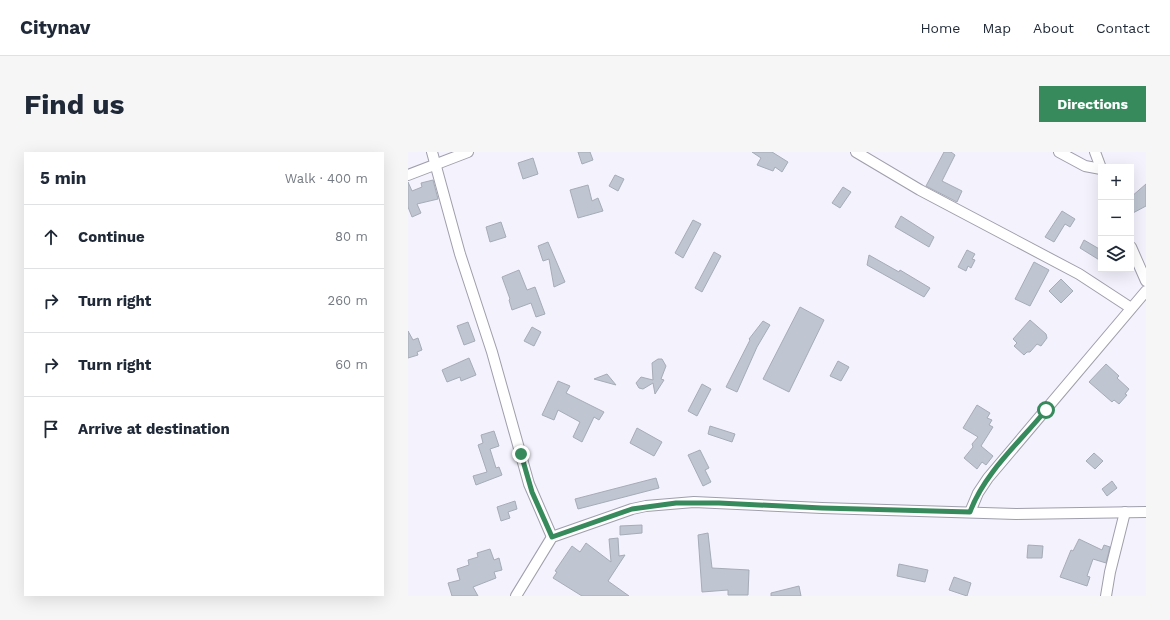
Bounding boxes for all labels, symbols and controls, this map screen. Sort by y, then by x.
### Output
text: Citynav [20,16,91,39]
text: Home [920,20,960,36]
text: Map [982,20,1011,36]
text: About [1033,20,1074,36]
text: Contact [1096,20,1150,36]
button: Directions [1039,86,1146,122]
text: Find us [24,88,124,121]
map controls [1098,164,1134,272]
button: + [1098,164,1134,200]
text: 5 min [40,168,86,188]
text: Walk · 400 m [285,171,368,186]
button: − [1098,200,1134,236]
icon: ahead [40,226,62,248]
text: Continue [78,228,145,246]
text: 80 m [335,229,368,244]
button: layers [1098,236,1134,272]
icon: right [40,290,62,312]
text: Turn right [78,292,151,310]
text: 260 m [328,293,368,308]
icon: right [40,354,62,376]
text: Turn right [78,356,151,374]
text: 60 m [335,357,368,372]
route start [1037,401,1055,419]
icon: arrive [40,418,62,440]
text: Arrive at destination [78,420,230,438]
route end [512,445,530,463]

